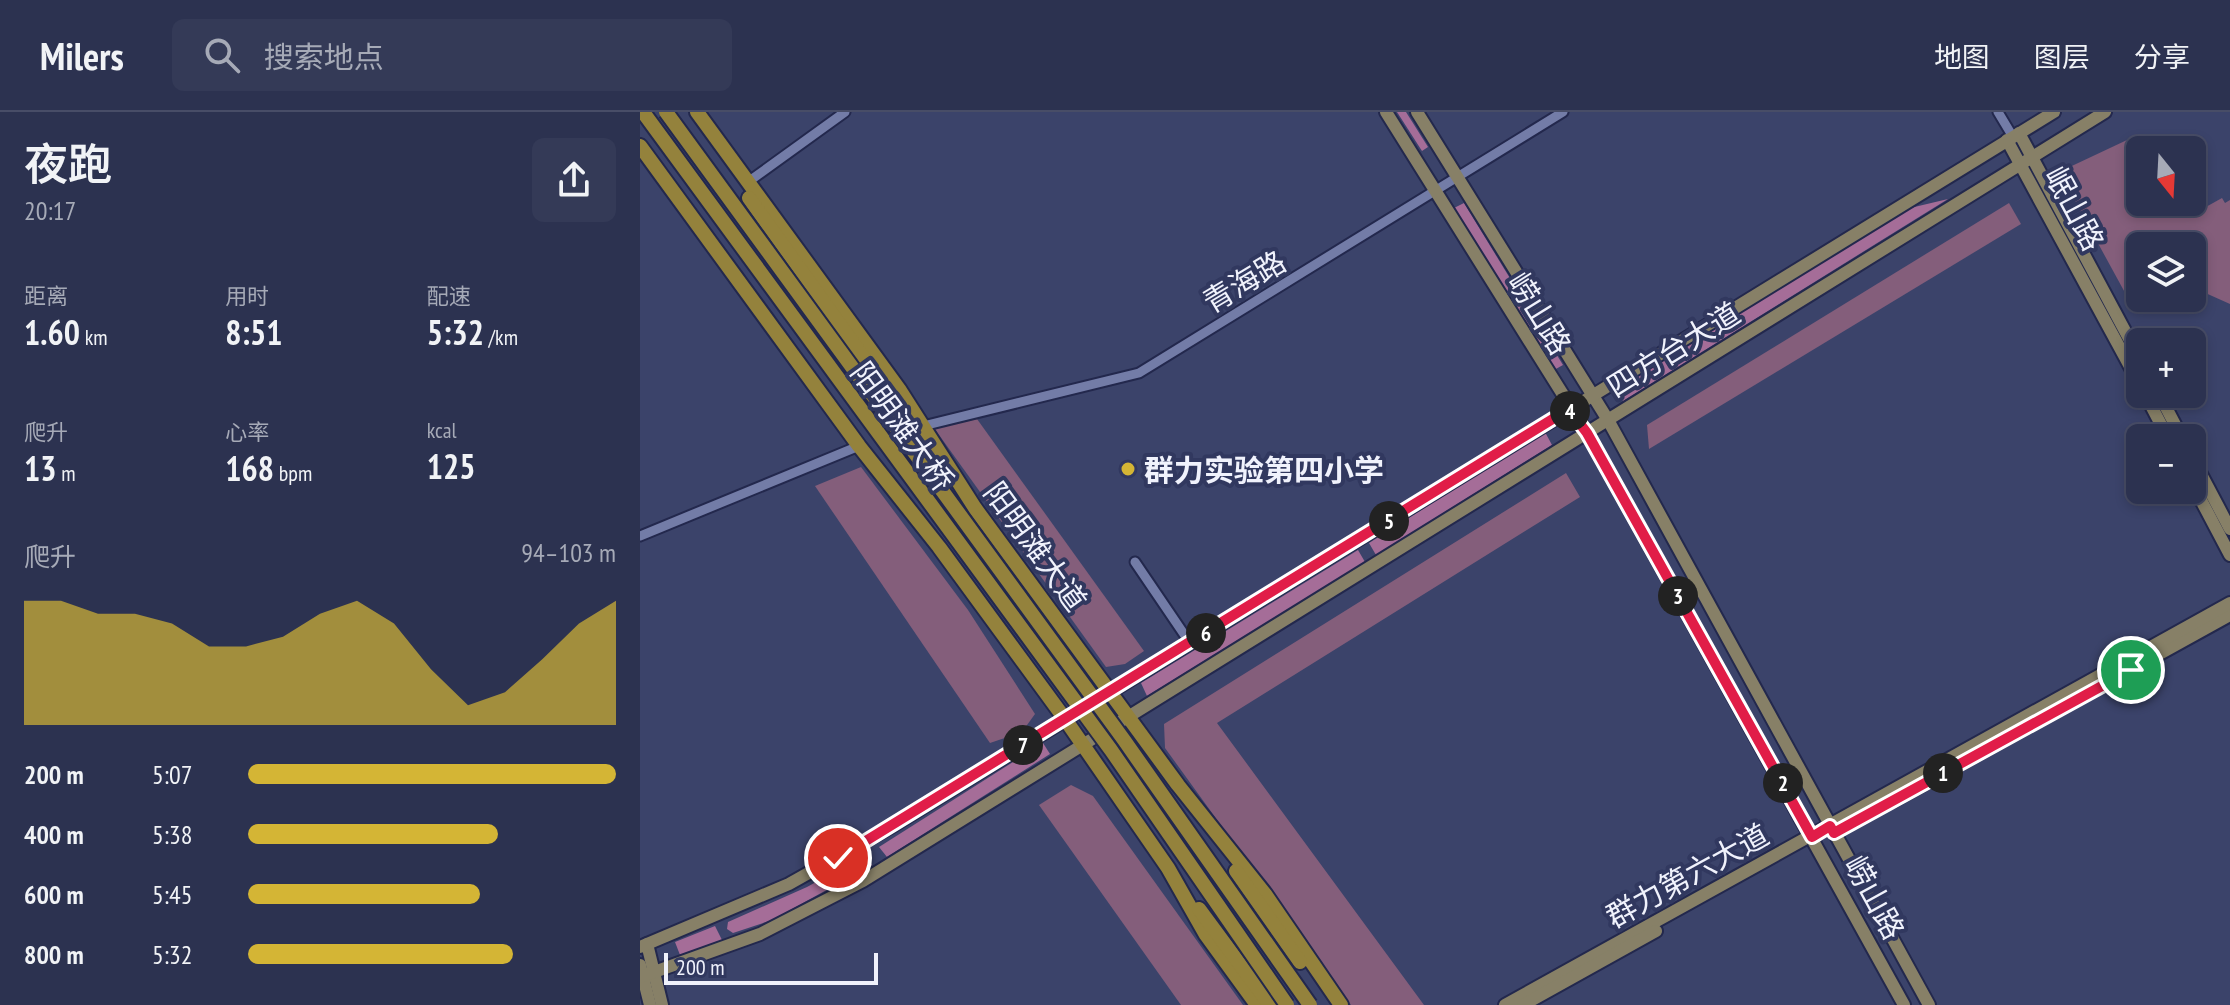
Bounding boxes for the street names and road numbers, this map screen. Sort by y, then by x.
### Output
street label: 岷山路 [2037,159,2113,257]
street label: 青海路 [1195,241,1293,321]
street label: 崂山路 [1500,265,1580,361]
street label: 四方台大道 [1599,293,1747,405]
street label: 阳明滩大桥 [843,354,963,498]
street label: 阳明滩大道 [976,474,1096,618]
street label: 群力第六大道 [1599,814,1775,936]
street label: 崂山路 [1836,848,1914,946]

